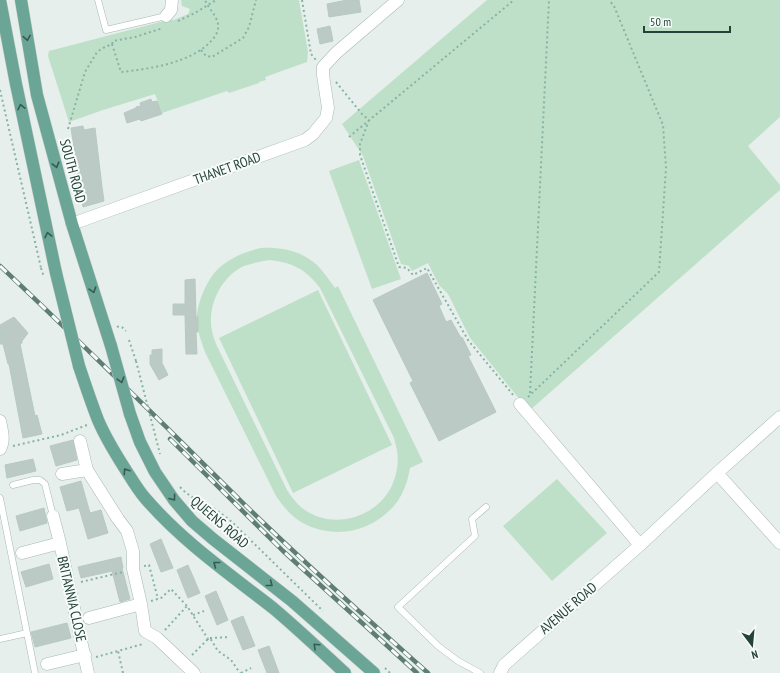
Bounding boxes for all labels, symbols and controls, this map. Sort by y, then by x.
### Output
scale bar [644,8,730,34]
text: 50 m [650,14,671,29]
one-way arrow [22,35,31,42]
one-way arrow [17,104,26,111]
street label: SOUTH ROAD [56,137,90,205]
street label: THANET ROAD [191,148,263,188]
one-way arrow [51,161,60,168]
one-way arrow [44,232,52,238]
one-way arrow [88,286,97,293]
one-way arrow [116,377,124,384]
one-way arrow [124,468,131,475]
street label: QUEENS ROAD [187,492,253,552]
one-way arrow [168,494,175,501]
street label: BRITANNIA CLOSE [53,554,91,644]
one-way arrow [213,562,220,569]
street label: AVENUE ROAD [536,578,600,638]
one-way arrow [266,579,273,586]
north arrow [732,625,772,665]
one-way arrow [313,644,321,651]
text: N [750,647,760,662]

